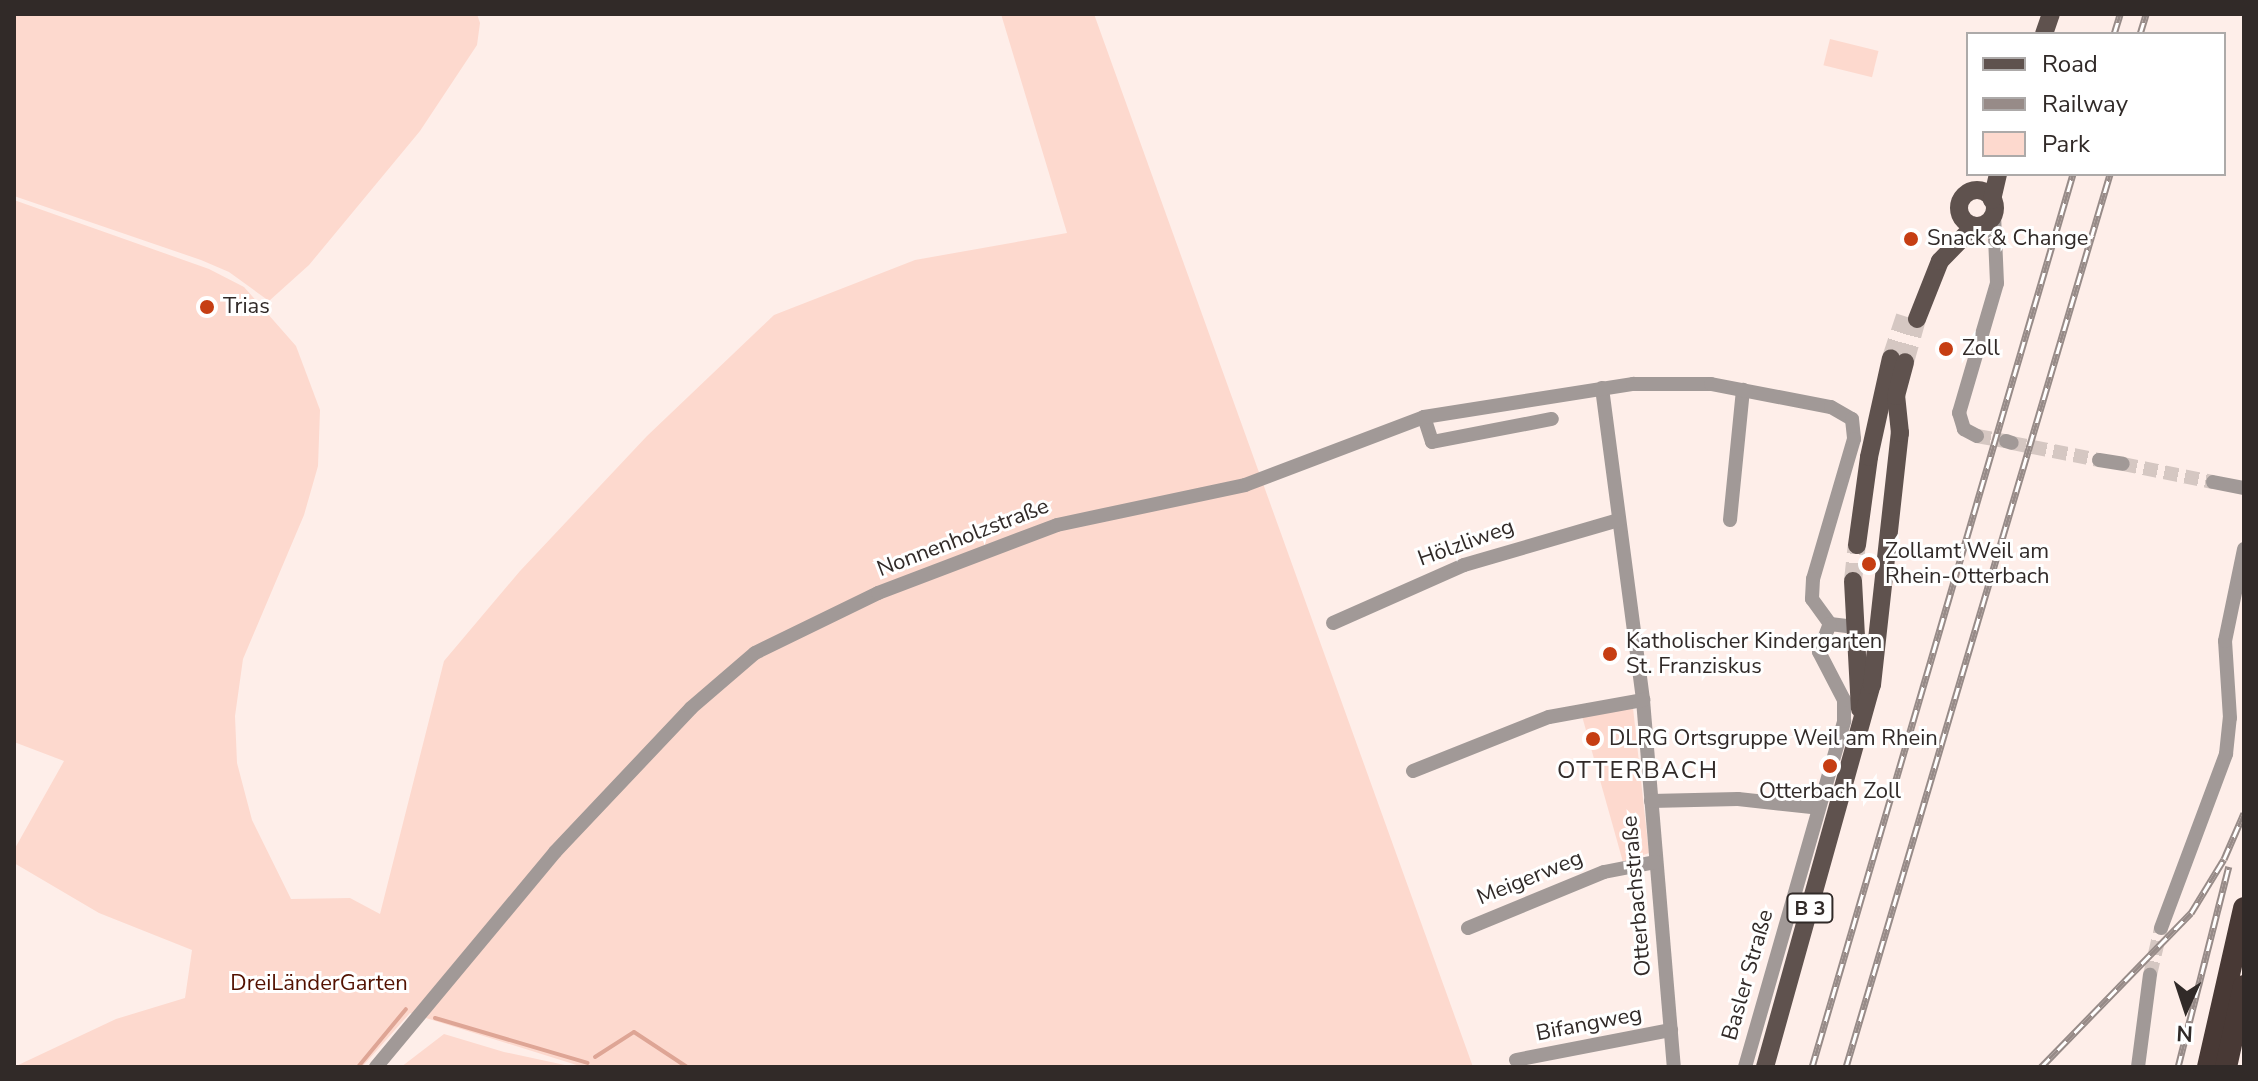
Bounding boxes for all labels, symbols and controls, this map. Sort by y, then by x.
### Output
legend [1966,32,2226,176]
text: Road [2042,48,2098,80]
text: Railway [2042,88,2128,120]
text: Park [2042,128,2090,160]
place label: Snack & Change [1927,226,2088,252]
marker: Snack & Change [1902,230,1920,248]
place label: Trias [223,294,270,320]
marker: Trias [198,298,216,316]
place label: Zoll [1962,336,2000,362]
marker: Zoll [1937,340,1955,358]
street label: Nonnenholzstraße [873,493,1053,583]
street label: Hölzliweg [1414,513,1518,573]
place label: Zollamt Weil am Rhein-Otterbach [1885,538,2049,590]
marker: Zollamt Weil am Rhein-Otterbach [1860,555,1878,573]
place label: Katholischer Kindergarten St. Franziskus [1626,628,1882,680]
marker: Katholischer Kindergarten St. Franziskus [1601,645,1619,663]
place label: DLRG Ortsgruppe Weil am Rhein [1609,726,1938,752]
marker: DLRG Ortsgruppe Weil am Rhein [1584,730,1602,748]
district label: OTTERBACH [1557,757,1719,785]
marker: Otterbach Zoll [1821,757,1839,775]
place label: Otterbach Zoll [1759,779,1901,805]
street label: Otterbachstraße [1617,814,1657,978]
street label: Meigerweg [1473,845,1587,911]
road number: B 3 [1786,892,1834,924]
street label: Basler Straße [1717,907,1779,1043]
north arrow [2146,969,2226,1049]
park label: DreiLänderGarten [230,971,408,997]
street label: Bifangweg [1534,1001,1644,1047]
text: N [2176,1018,2194,1048]

